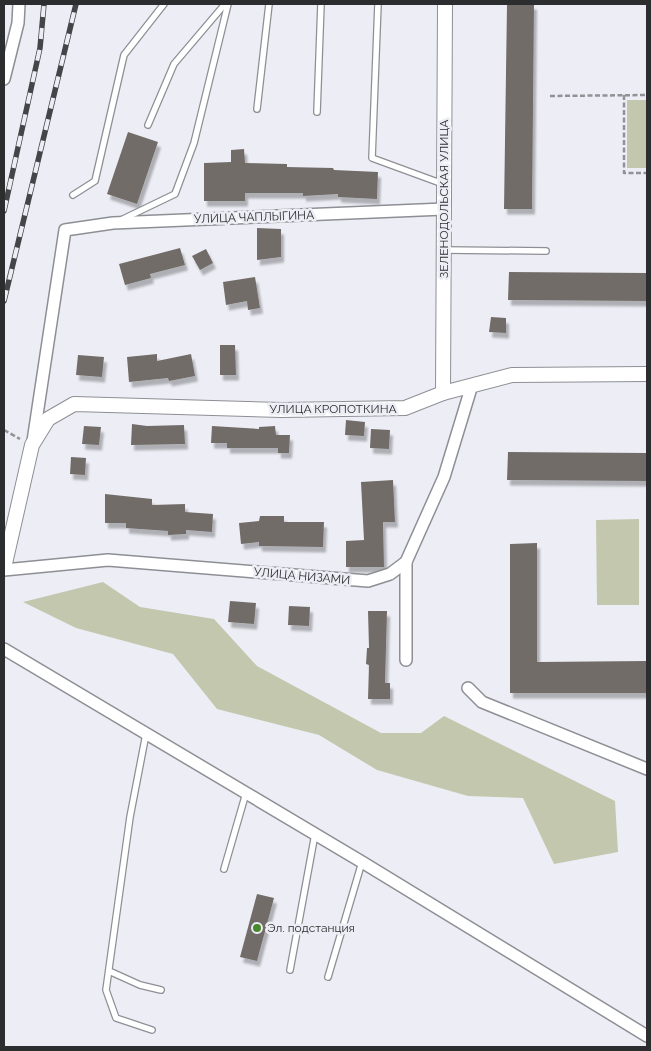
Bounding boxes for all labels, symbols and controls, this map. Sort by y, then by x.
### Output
street label: ЗЕЛЕНОДОЛЬСКАЯ УЛИЦА [437,120,451,278]
street label: УЛИЦА ЧАПЛЫГИНА [194,208,314,226]
street label: УЛИЦА КРОПОТКИНА [269,402,397,416]
street label: УЛИЦА НИЗАМИ [253,565,351,587]
place label: Эл. подстанция [267,921,355,935]
marker: Эл. подстанция [251,922,263,934]

